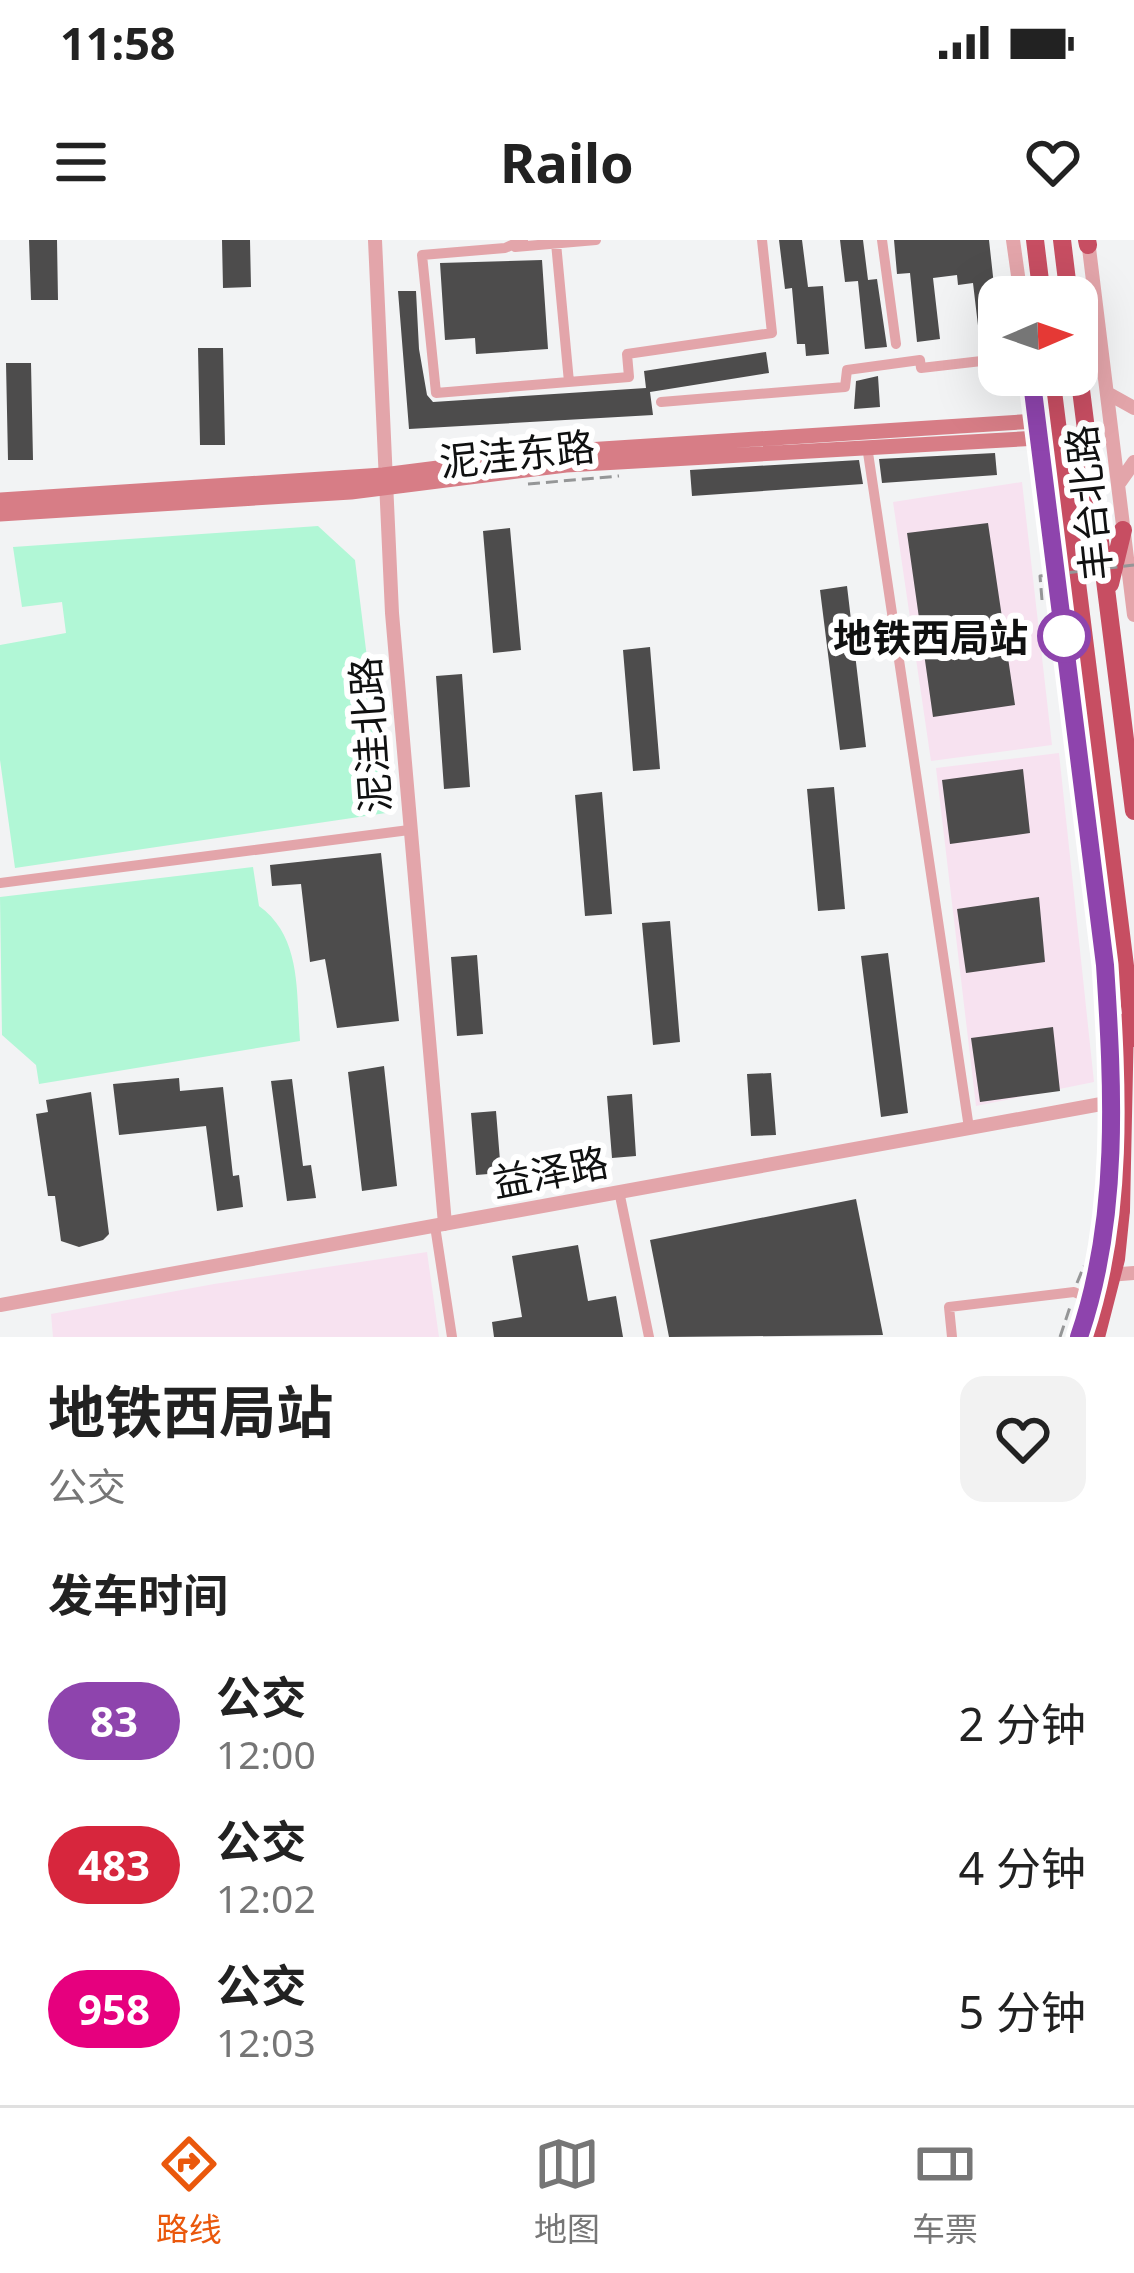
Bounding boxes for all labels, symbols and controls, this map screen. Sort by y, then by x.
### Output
text: 11:58 [60,12,176,73]
text: Railo [500,125,634,199]
icon: menu [48,129,114,195]
icon: heart [1020,129,1086,195]
north arrow [978,276,1098,396]
map controls [978,276,1098,396]
street label: 泥洼东路 [437,418,597,488]
street label: 丰台北路 [1053,423,1123,583]
place label: 地铁西局站 [833,610,1028,663]
marker: 地铁西局站 [1039,611,1089,661]
street label: 泥洼北路 [337,655,401,815]
street label: 益泽路 [488,1134,612,1208]
text: 地铁西局站 [48,1372,333,1450]
button: heart [960,1376,1086,1502]
text: 公交 [48,1459,126,1512]
text: 发车时间 [48,1564,228,1625]
text: 公交 [216,1666,306,1727]
text: 83 [90,1692,138,1749]
text: 2 分钟 [959,1693,1086,1754]
text: 12:00 [216,1727,316,1780]
text: 公交 [216,1810,306,1871]
text: 483 [78,1836,150,1893]
text: 4 分钟 [959,1837,1086,1898]
text: 12:02 [216,1871,316,1924]
text: 公交 [216,1954,306,2015]
text: 958 [78,1980,150,2037]
text: 5 分钟 [959,1981,1086,2042]
text: 12:03 [216,2015,316,2068]
tab: 路线 [156,2131,222,2251]
tab: 地图 [534,2131,600,2251]
tab: 车票 [912,2131,978,2251]

